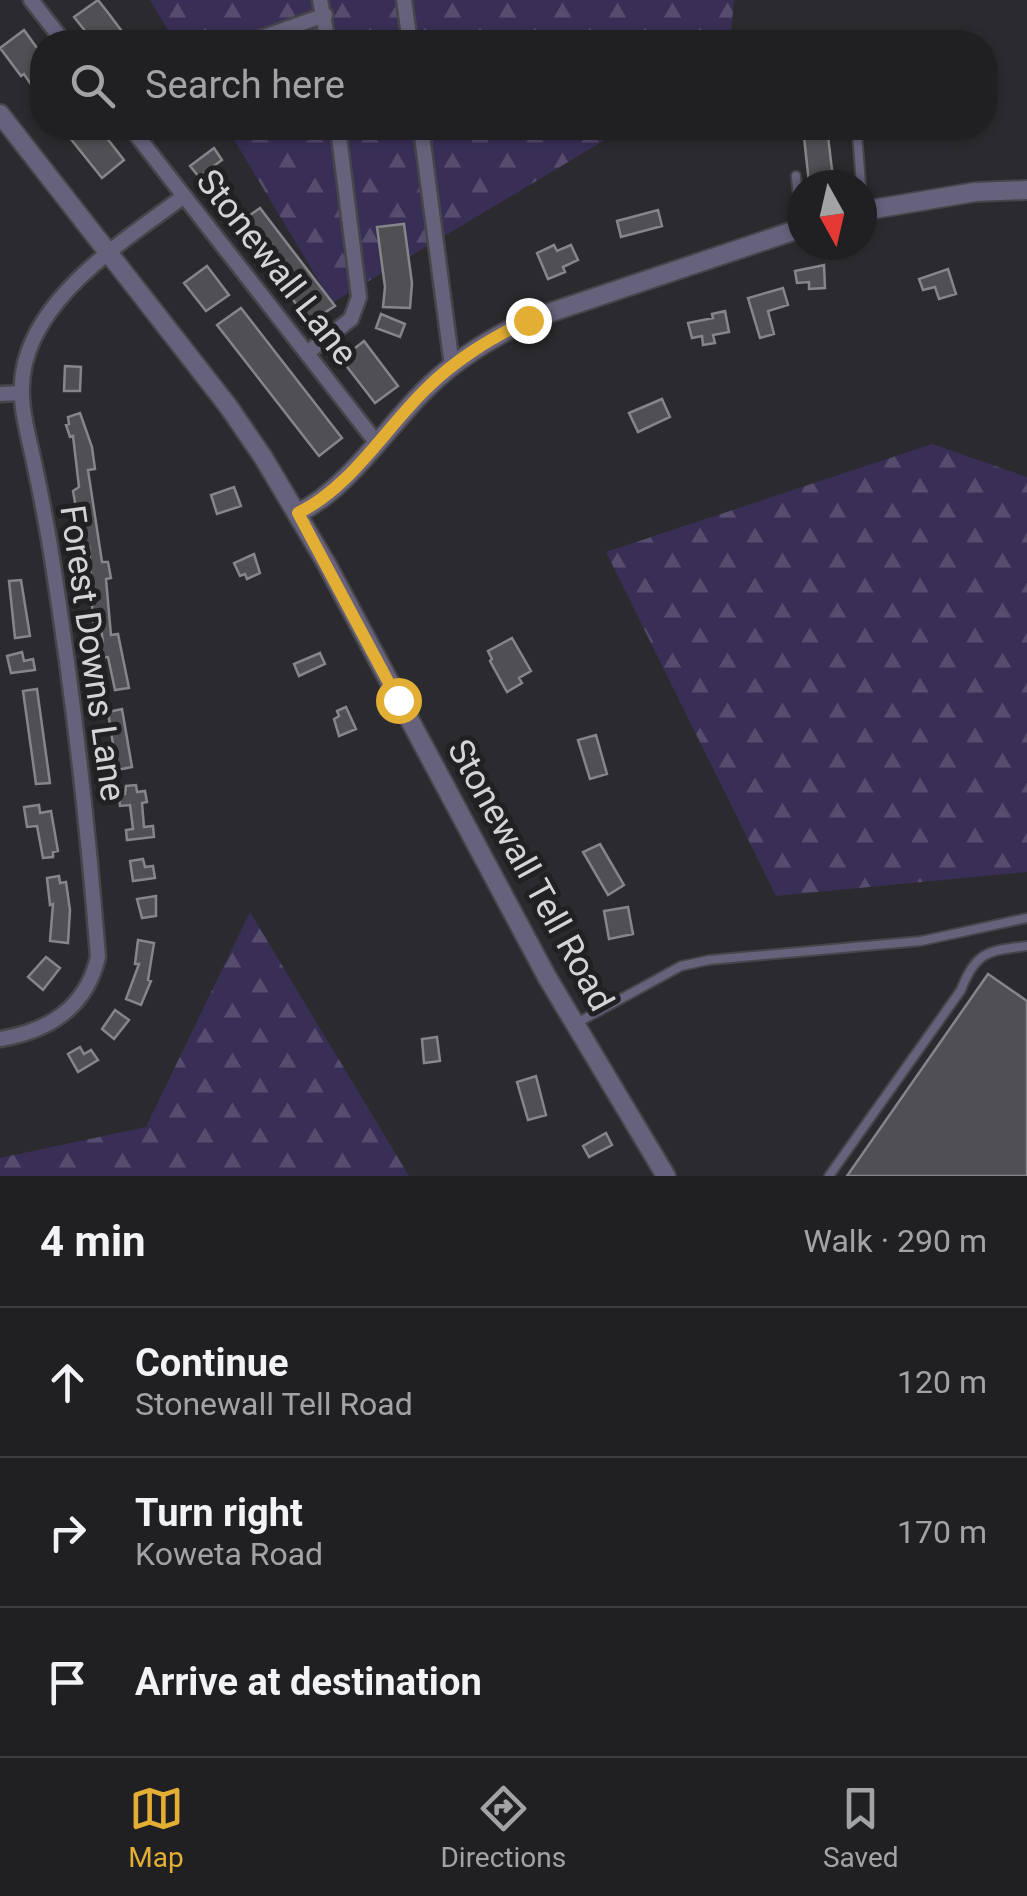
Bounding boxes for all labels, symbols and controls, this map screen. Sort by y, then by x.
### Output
search box [30,30,997,140]
icon: search [65,58,120,113]
text: Search here [145,63,345,107]
street label: Stonewall Lane [188,161,366,373]
north arrow [787,170,877,260]
route end [506,298,552,344]
street label: Forest Downs Lane [51,503,134,804]
route start [376,678,422,724]
street label: Stonewall Tell Road [439,732,622,1018]
text: 4 min [40,1217,146,1266]
text: Walk · 290 m [804,1222,987,1260]
text: Continue [135,1341,289,1385]
icon: ahead [40,1355,95,1410]
text: 120 m [897,1363,987,1401]
text: Stonewall Tell Road [135,1385,413,1423]
text: Turn right [135,1491,303,1535]
icon: right [40,1505,95,1560]
text: 170 m [897,1513,987,1551]
text: Koweta Road [135,1535,323,1573]
icon: arrive [40,1655,95,1710]
text: Arrive at destination [135,1660,482,1704]
tab: Map [128,1781,184,1874]
tab: Directions [440,1781,566,1874]
tab: Saved [823,1781,899,1874]

